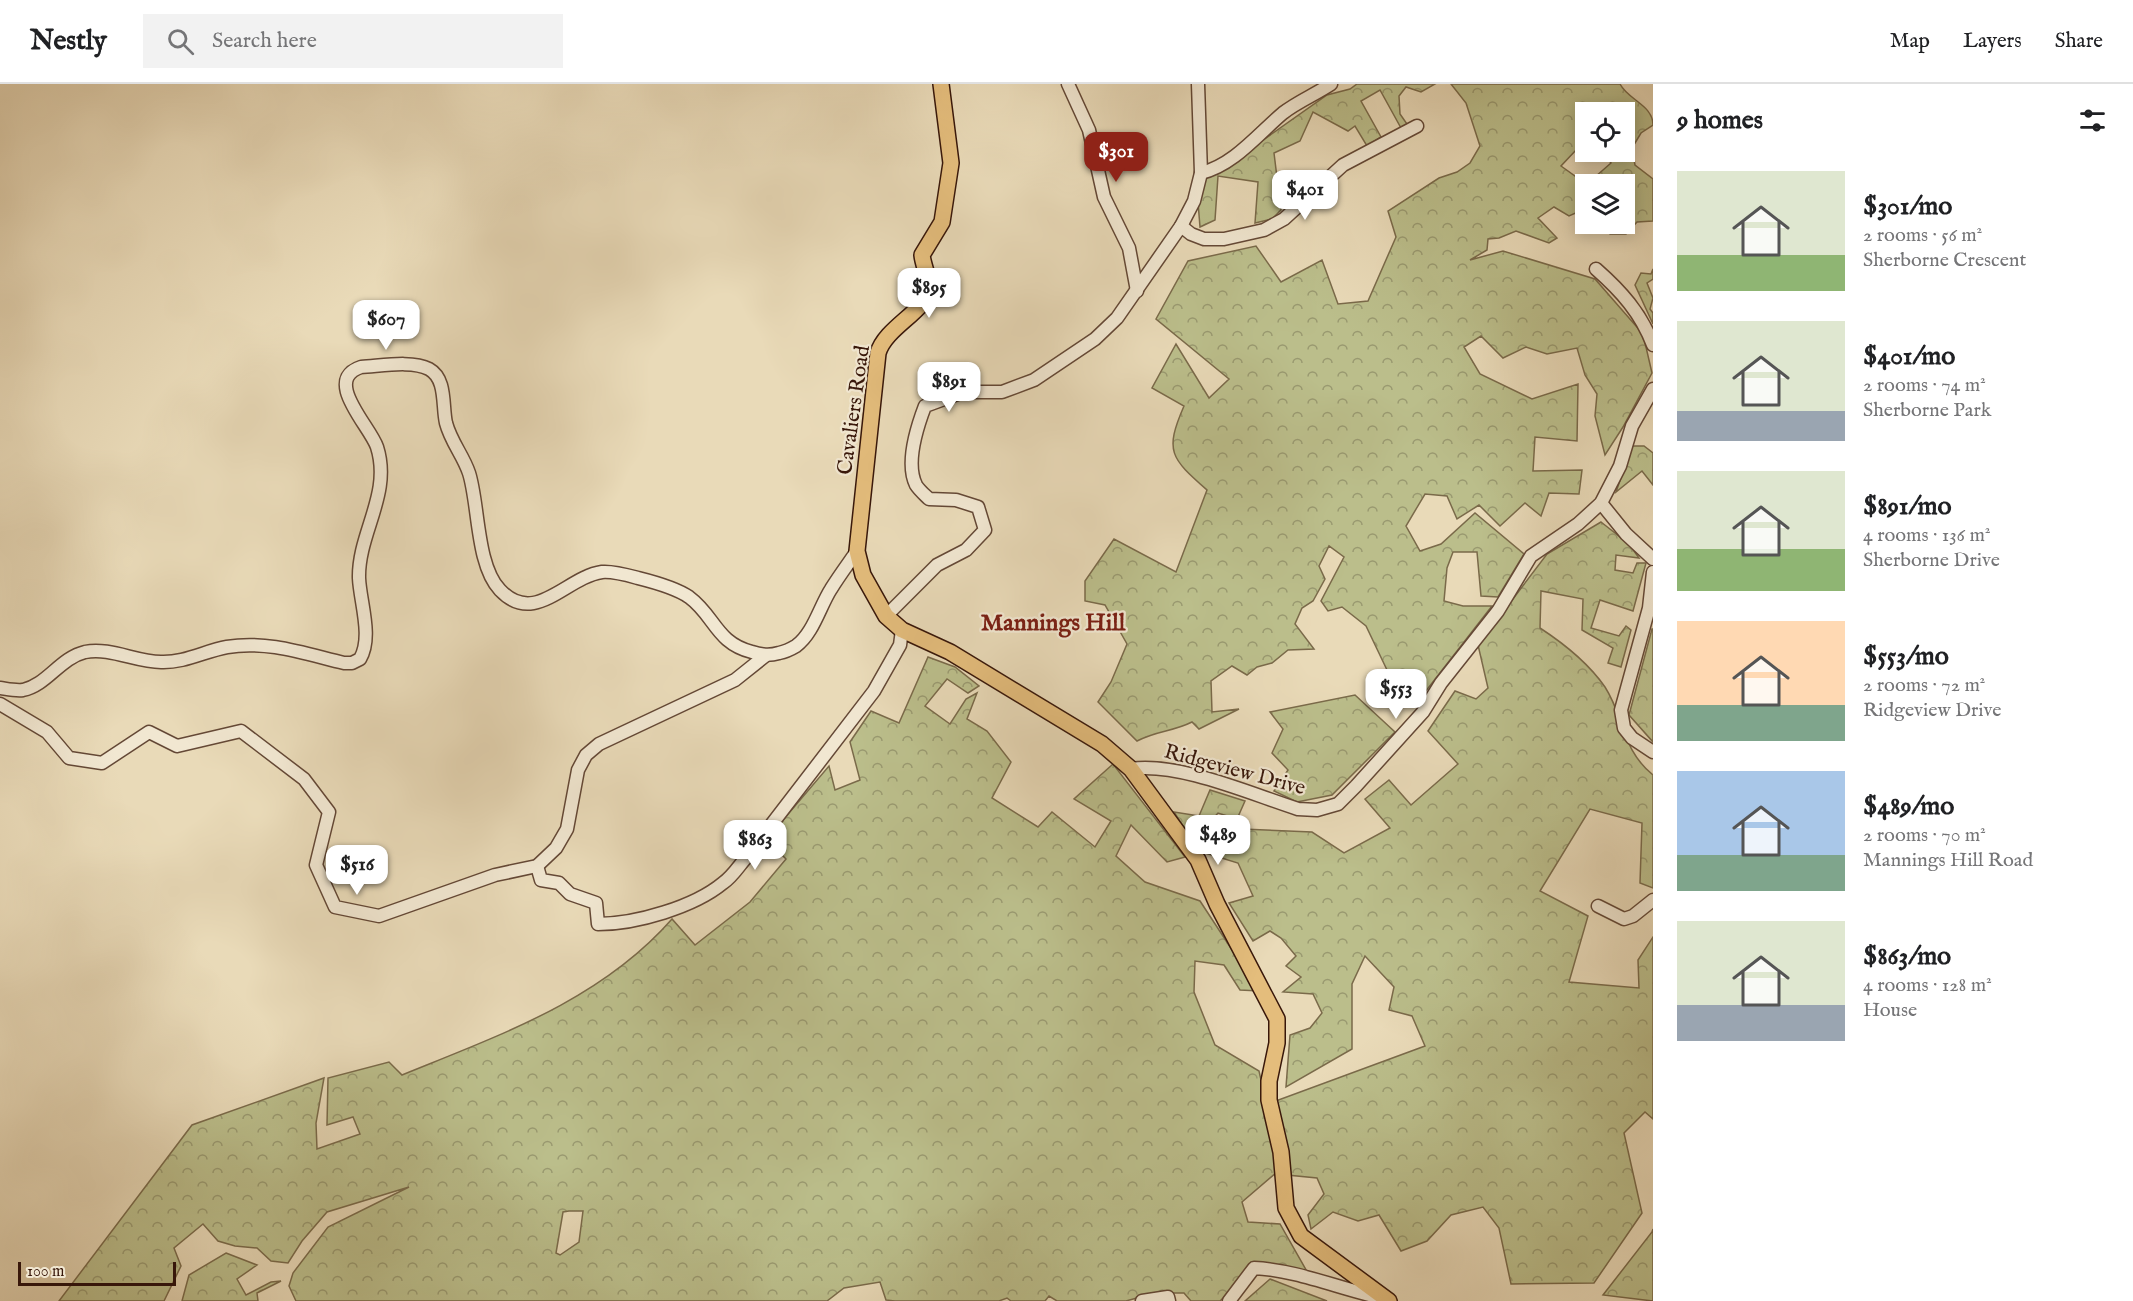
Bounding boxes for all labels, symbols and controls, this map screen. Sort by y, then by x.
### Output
search box [143,14,563,68]
text: Nestly [30,24,107,59]
icon: search [164,25,197,58]
text: Search here [212,27,317,55]
text: Map [1890,28,1930,55]
text: Layers [1963,28,2022,55]
text: Share [2055,28,2103,55]
map controls [1575,102,1635,234]
button: locate [1575,102,1635,162]
text: 9 homes [1677,104,1763,137]
icon: filters [2076,104,2109,137]
pin: $301 [1080,132,1152,183]
text: $301 [1098,139,1134,164]
pin: $401 [1269,170,1341,221]
button: layers [1575,174,1635,234]
text: $401 [1286,177,1324,202]
text: $301/mo [1863,190,1952,223]
icon: home [1725,195,1797,267]
text: 2 rooms · 56 m² [1863,223,1982,248]
text: Sherborne Crescent [1863,248,2026,273]
pin: $895 [893,268,965,319]
text: $895 [912,275,946,300]
pin: $607 [350,300,422,351]
text: $607 [367,307,405,332]
text: $401/mo [1863,340,1955,373]
street label: Cavaliers Road [832,343,877,477]
icon: home [1725,345,1797,417]
pin: $891 [913,362,985,413]
text: $891 [931,369,967,394]
text: 2 rooms · 74 m² [1863,373,1986,398]
text: Sherborne Park [1863,398,1991,423]
text: $891/mo [1863,490,1951,523]
icon: home [1725,495,1797,567]
text: 4 rooms · 136 m² [1863,523,1990,548]
text: Sherborne Drive [1863,548,2000,573]
district label: Mannings Hill [981,608,1126,639]
text: $553/mo [1863,640,1949,673]
icon: home [1725,645,1797,717]
pin: $553 [1360,669,1432,720]
text: 2 rooms · 72 m² [1863,673,1985,698]
text: $553 [1379,676,1413,701]
text: Ridgeview Drive [1863,698,2002,723]
street label: Ridgeview Drive [1161,739,1309,802]
text: $489/mo [1863,790,1954,823]
icon: home [1725,795,1797,867]
pin: $489 [1182,815,1254,866]
pin: $863 [719,820,791,871]
text: $489 [1199,822,1237,847]
text: 2 rooms · 70 m² [1863,823,1986,848]
text: $863 [738,827,772,852]
pin: $516 [321,845,393,896]
text: Mannings Hill Road [1863,848,2033,873]
text: $516 [340,852,374,877]
text: $863/mo [1863,940,1951,973]
icon: home [1725,945,1797,1017]
text: 4 rooms · 128 m² [1863,973,1992,998]
text: House [1863,998,1917,1023]
scale bar [18,1259,176,1286]
text: 100 m [27,1262,64,1282]

